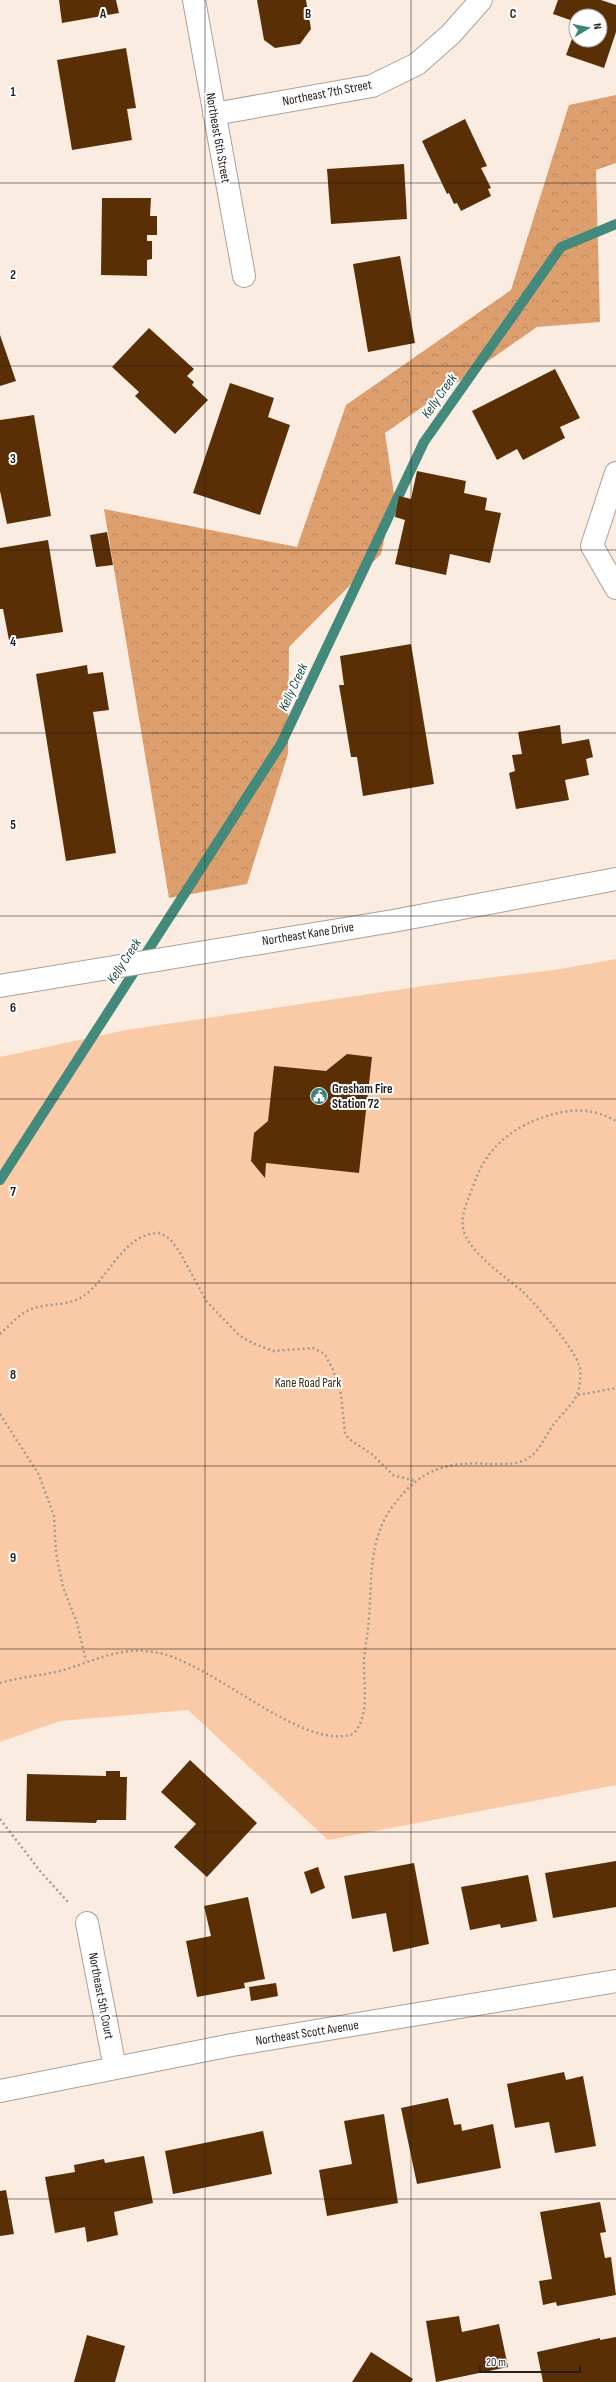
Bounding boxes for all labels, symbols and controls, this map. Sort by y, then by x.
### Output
text: A [99,6,107,22]
text: B [305,6,311,22]
text: C [510,6,517,22]
north arrow [568,8,608,48]
text: N [590,22,604,30]
street label: Northeast 7th Street [281,76,373,110]
text: 1 [10,84,16,100]
street label: Northeast 6th Street [202,92,234,184]
text: 2 [10,267,16,283]
water label: Kelly Creek [418,370,461,422]
text: 3 [10,451,16,467]
text: 4 [10,634,16,650]
water label: Kelly Creek [275,660,312,713]
text: 5 [10,817,16,833]
street label: Northeast Kane Drive [261,919,355,949]
water label: Kelly Creek [103,935,145,987]
text: 6 [10,1000,16,1016]
place label: Gresham Fire Station 72 [332,1081,393,1112]
public building icon: Gresham Fire Station 72 [309,1086,329,1106]
text: 7 [10,1184,16,1200]
text: 8 [10,1367,16,1383]
park label: Kane Road Park [275,1375,341,1391]
text: 9 [10,1550,16,1566]
street label: Northeast 5th Court [85,1951,117,2041]
street label: Northeast Scott Avenue [254,2017,360,2049]
scale bar [480,2348,580,2374]
text: 20 m [486,2355,506,2370]

